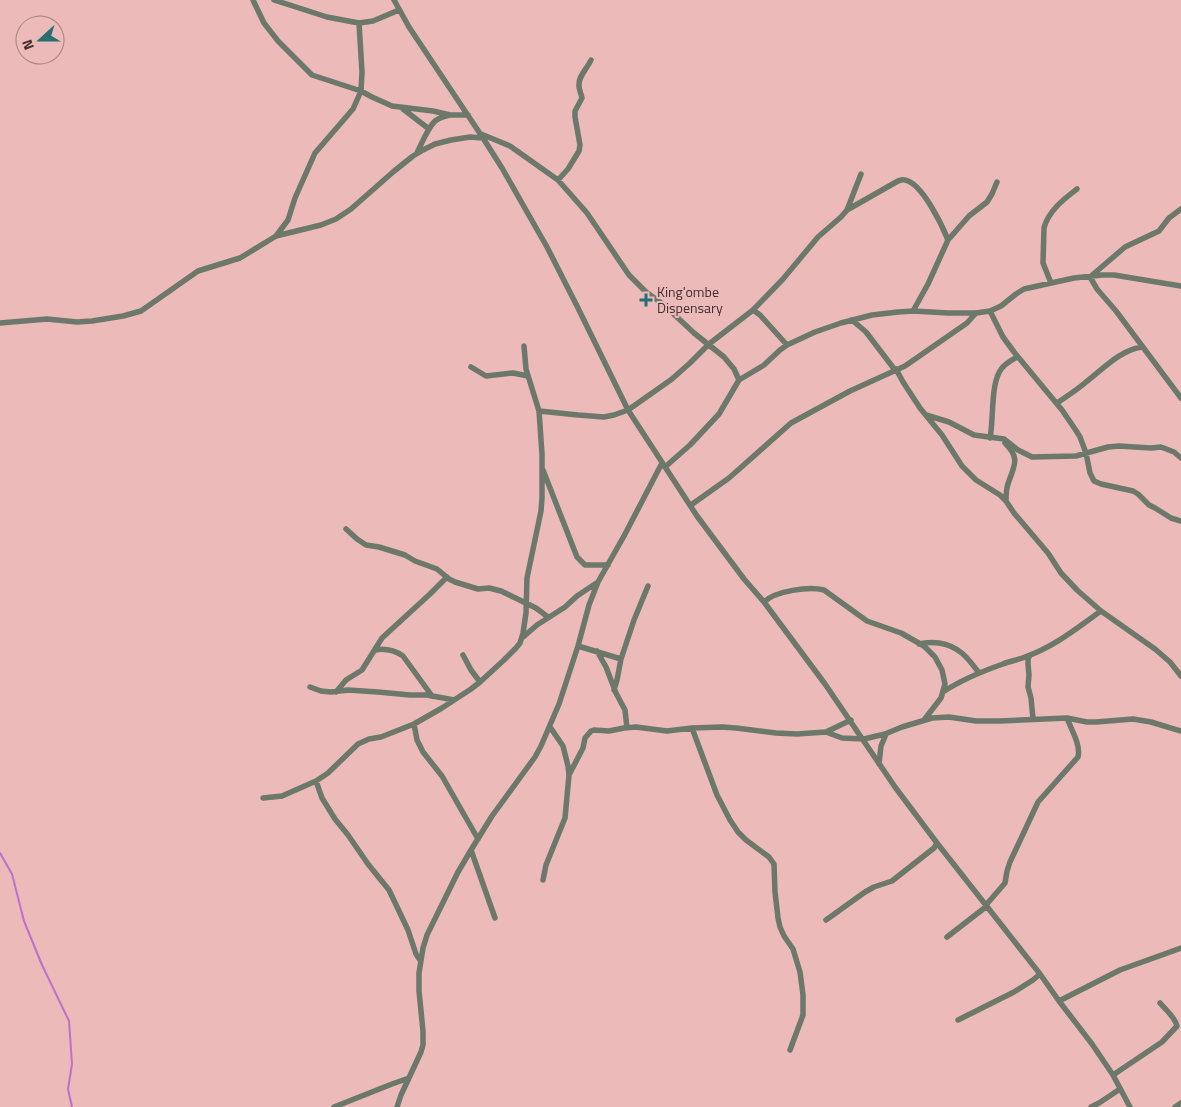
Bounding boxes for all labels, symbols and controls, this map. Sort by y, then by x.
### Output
north arrow [15,15,65,65]
text: N [16,37,39,53]
place label: King'ombe Dispensary [657,281,723,318]
marker: King'ombe Dispensary [639,293,653,307]

